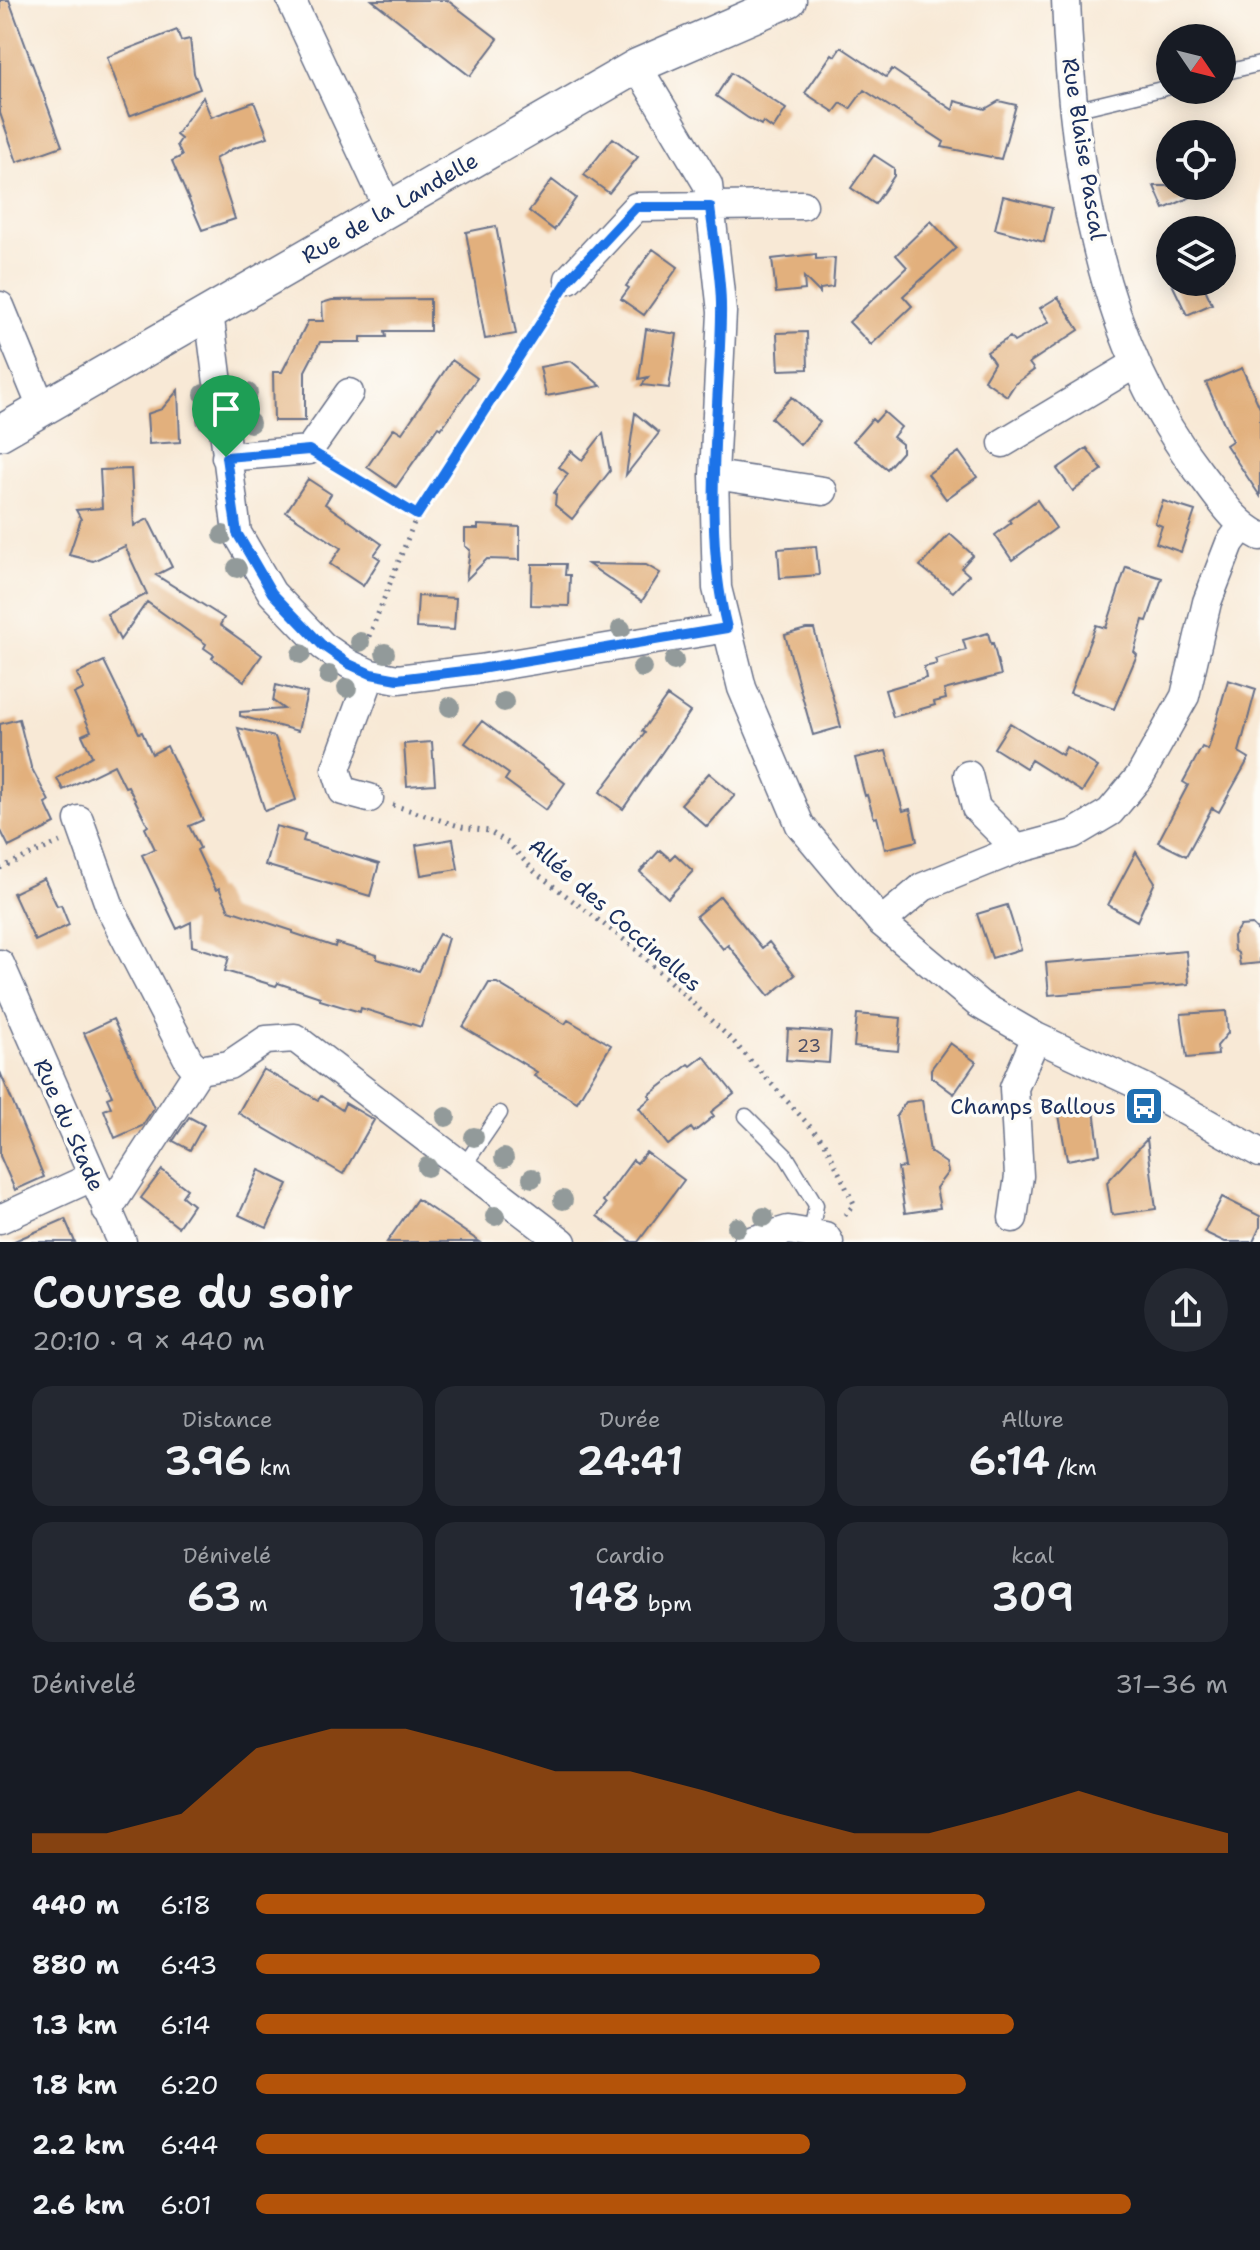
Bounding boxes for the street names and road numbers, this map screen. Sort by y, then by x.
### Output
street label: Rue Blaise Pascal [1055,56,1113,242]
street label: Rue de la Landelle [297,146,483,270]
street label: Allée des Coccinelles [522,832,708,998]
street label: Rue du Stade [27,1054,111,1196]

